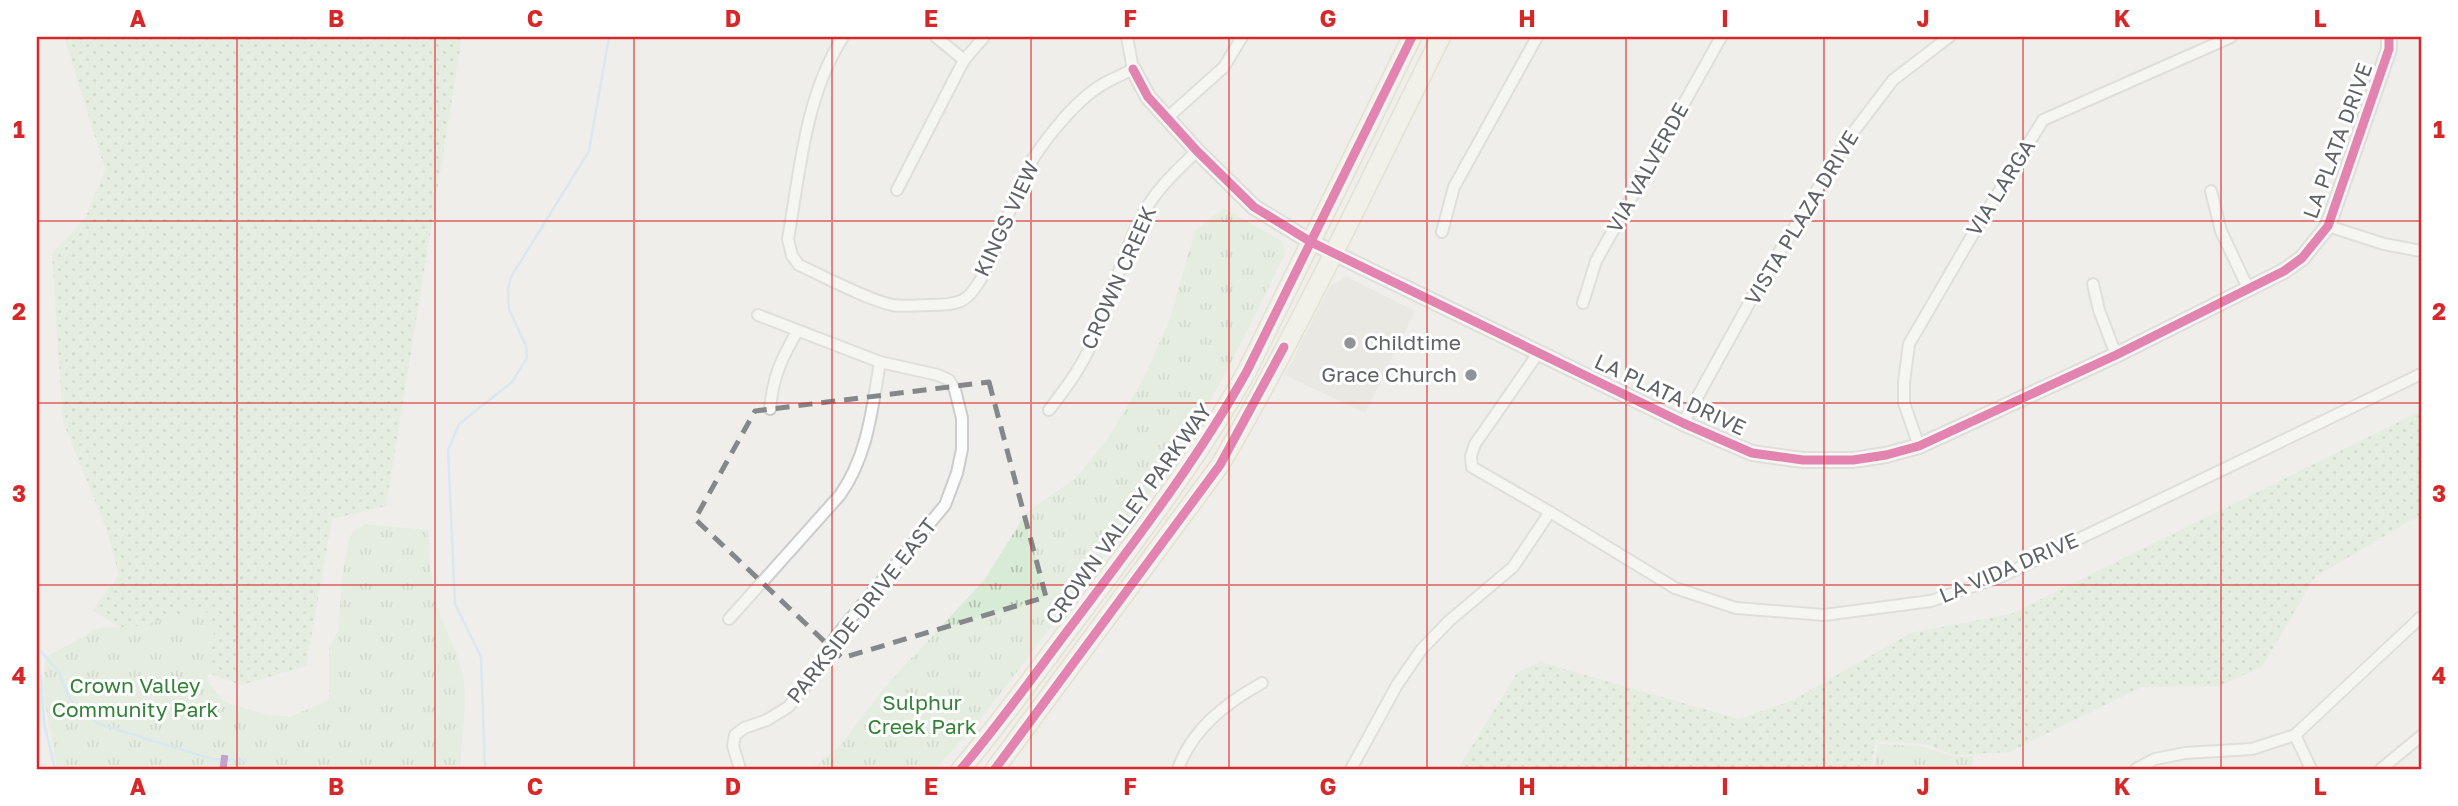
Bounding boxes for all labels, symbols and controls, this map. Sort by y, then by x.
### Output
text: A [130,4,147,32]
text: B [328,4,344,32]
text: C [527,4,543,32]
text: D [725,4,741,32]
text: E [924,4,938,32]
text: F [1123,4,1137,32]
text: G [1320,4,1336,32]
text: H [1518,4,1536,32]
text: I [1721,4,1729,32]
text: J [1916,4,1930,32]
text: K [2114,4,2131,32]
text: L [2313,4,2327,32]
street label: LA PLATA DRIVE [2297,59,2377,222]
street label: VIA VALVERDE [1601,98,1694,237]
text: 1 [13,115,25,143]
text: 1 [2433,115,2445,143]
street label: VISTA PLAZA DRIVE [1739,125,1864,310]
street label: VIA LARGA [1960,134,2040,241]
street label: KINGS VIEW [968,157,1044,280]
street label: CROWN CREEK [1075,202,1161,353]
text: 2 [12,297,26,325]
text: 2 [2432,297,2446,325]
place label: Childtime [1364,329,1461,355]
marker: Childtime [1342,335,1358,351]
street label: LA PLATA DRIVE [1591,348,1750,440]
place label: Grace Church [1321,361,1457,387]
marker: Grace Church [1463,367,1479,383]
street label: CROWN VALLEY PARKWAY [1039,397,1217,629]
text: 3 [12,479,26,507]
text: 3 [2432,479,2446,507]
street label: PARKSIDE DRIVE EAST [781,513,942,708]
street label: LA VIDA DRIVE [1935,526,2082,608]
text: 4 [12,661,26,689]
text: 4 [2432,661,2446,689]
park label: Crown Valley Community Park [52,672,218,722]
park label: Sulphur Creek Park [867,689,977,739]
text: A [130,772,147,800]
text: B [328,772,344,800]
text: C [527,772,543,800]
text: D [725,772,741,800]
text: E [924,772,938,800]
text: F [1123,772,1137,800]
text: G [1320,772,1336,800]
text: H [1518,772,1536,800]
text: I [1721,772,1729,800]
text: J [1916,772,1930,800]
text: K [2114,772,2131,800]
text: L [2313,772,2327,800]

